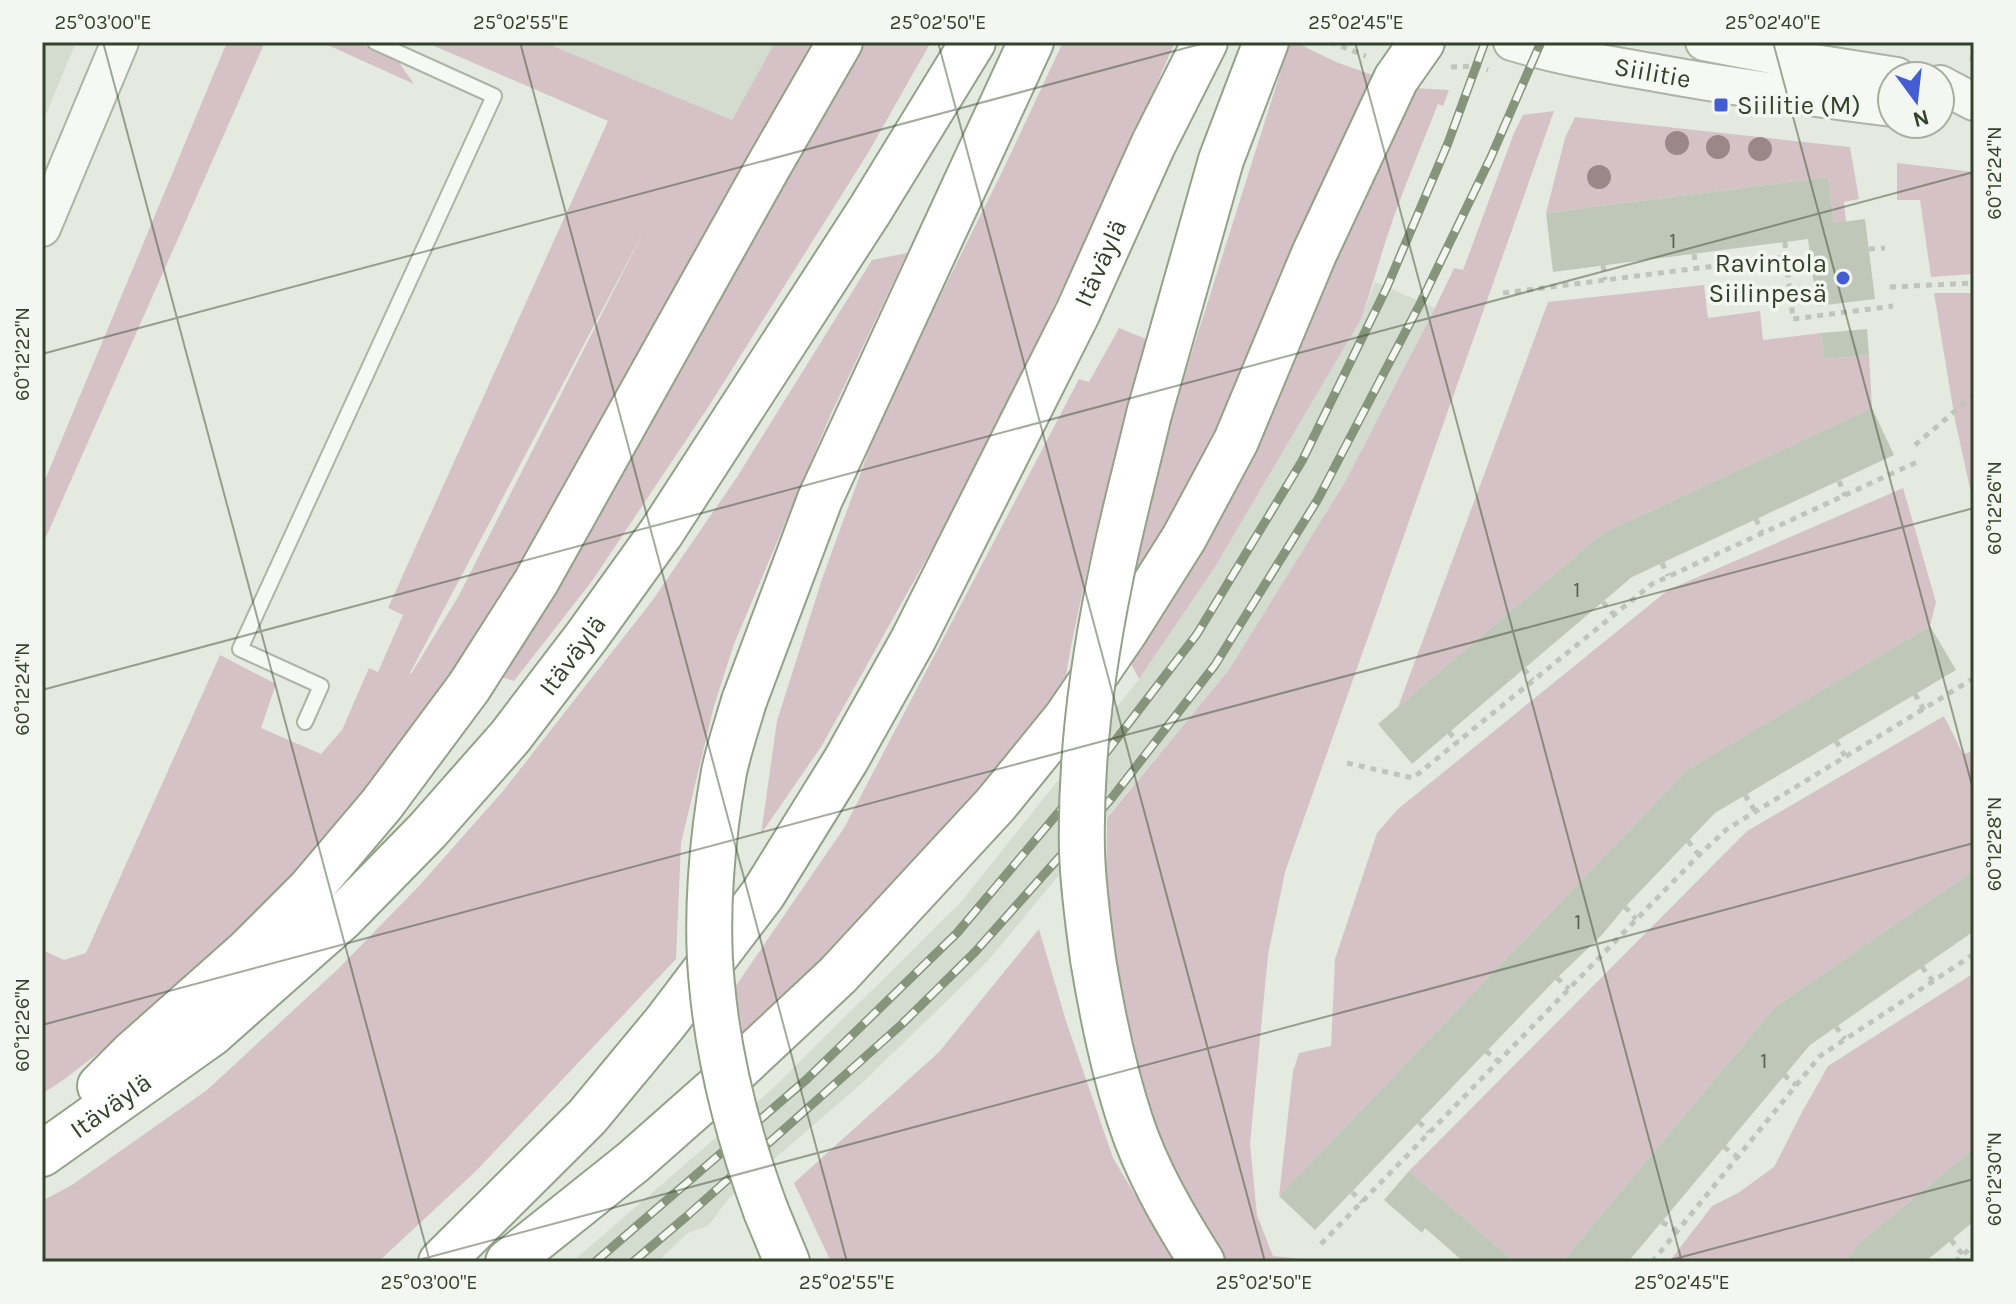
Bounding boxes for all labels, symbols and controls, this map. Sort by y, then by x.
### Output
text: 25°03'00"E [54,11,152,34]
text: 25°02'55"E [473,11,569,34]
text: 25°02'50"E [890,11,986,34]
text: 25°02'45"E [1308,11,1404,34]
text: 25°02'40"E [1725,11,1821,34]
street label: Siilitie [1612,51,1693,95]
north arrow [1876,60,1956,140]
place label: Siilitie (M) [1737,90,1861,121]
marker: Siilitie (M) [1712,96,1730,114]
text: N [1910,104,1932,133]
text: 60°12'24"N [1983,126,2006,220]
street label: Itäväylä [1067,215,1134,312]
house number: 1 [1669,228,1677,254]
place label: Ravintola Siilinpesä [1709,248,1827,309]
marker: Ravintola Siilinpesä [1834,269,1852,287]
text: 60°12'22"N [11,307,34,401]
text: 60°12'26"N [1983,461,2006,555]
house number: 1 [1573,577,1581,603]
street label: Itäväylä [532,609,613,702]
text: 60°12'24"N [11,642,34,736]
text: 60°12'28"N [1983,797,2006,891]
house number: 1 [1574,909,1582,935]
text: 60°12'26"N [11,978,34,1072]
house number: 1 [1760,1048,1768,1074]
street label: Itäväylä [64,1066,157,1145]
text: 60°12'30"N [1983,1132,2006,1226]
text: 25°03'00"E [380,1271,478,1294]
text: 25°02'55"E [799,1271,895,1294]
text: 25°02'50"E [1216,1271,1312,1294]
text: 25°02'45"E [1634,1271,1730,1294]

